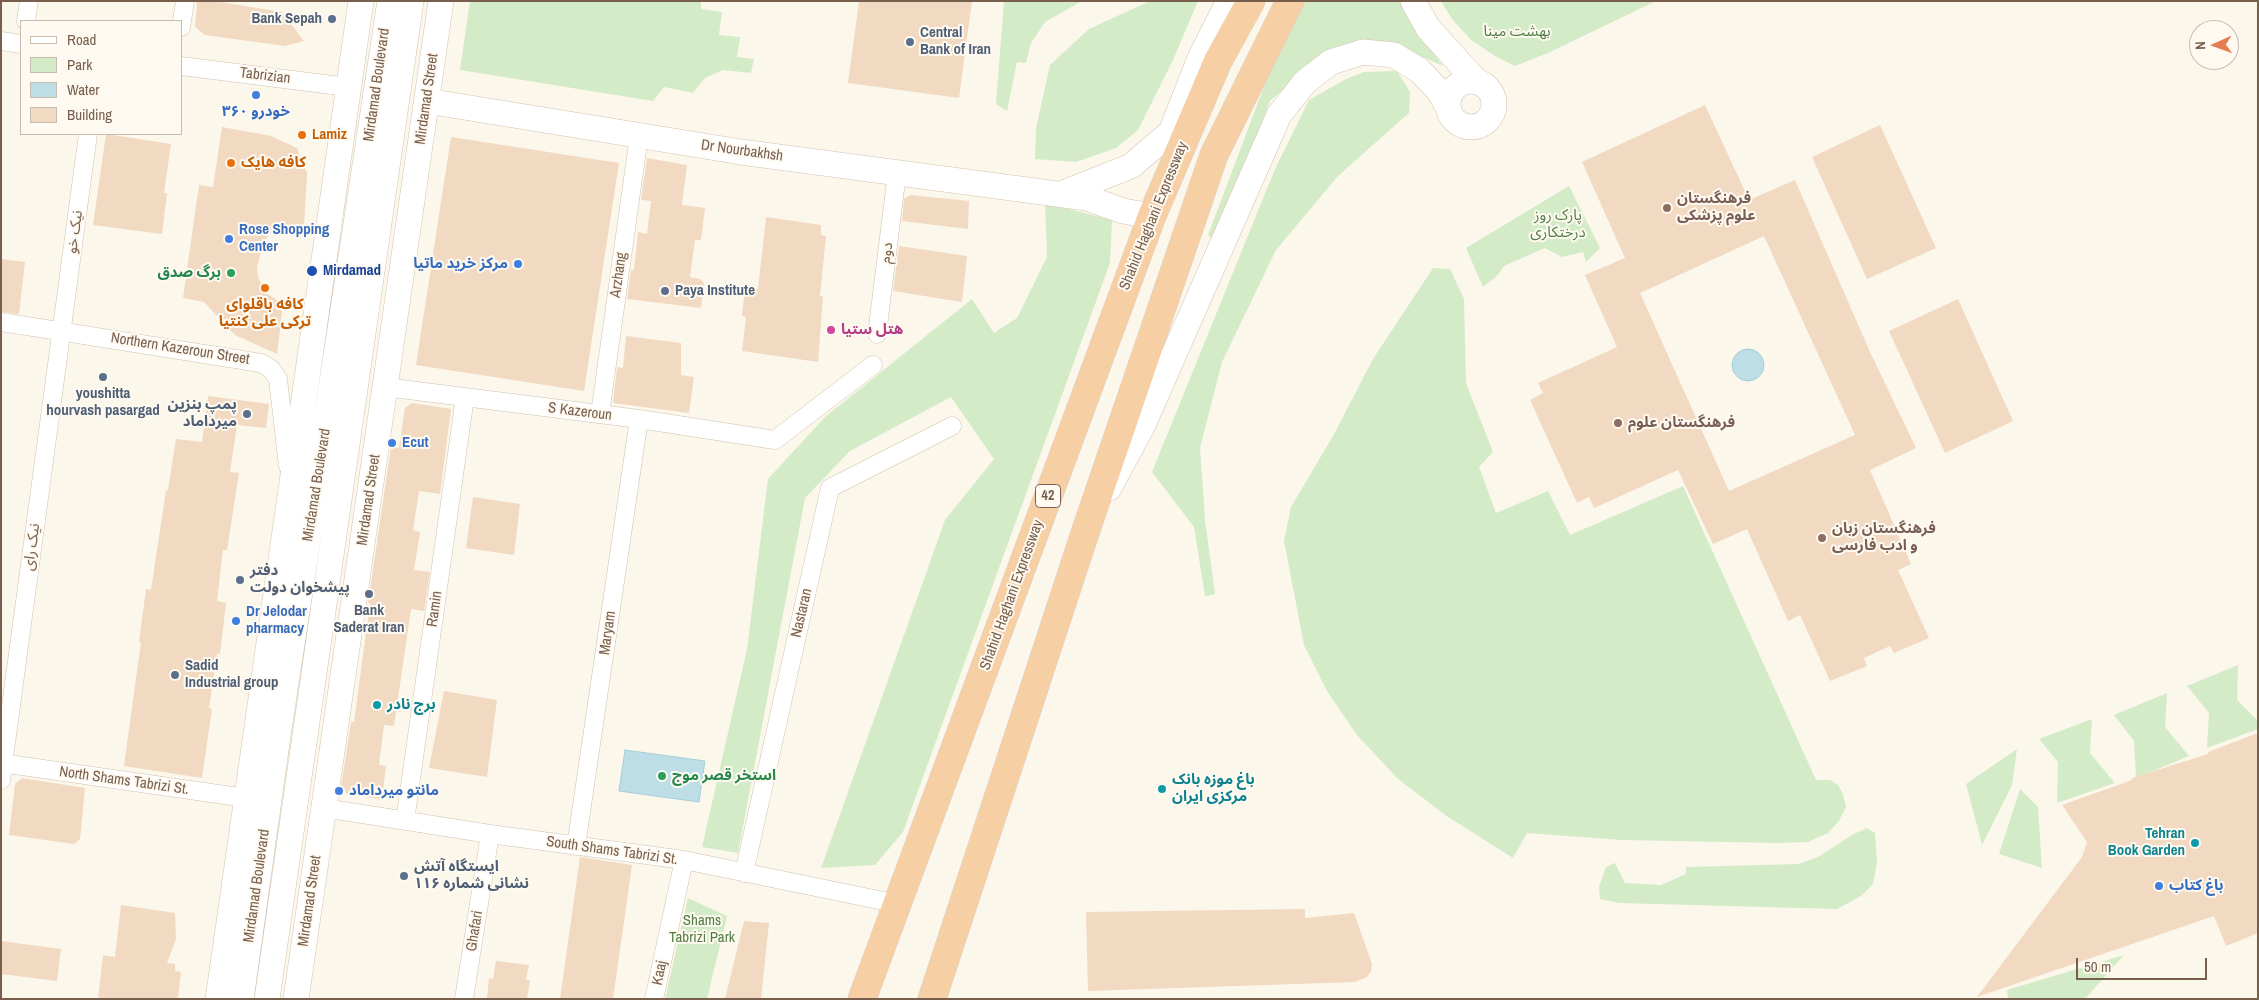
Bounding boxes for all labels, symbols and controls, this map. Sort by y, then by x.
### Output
place label: Bank Sepah [252,10,322,28]
marker: Bank Sepah [326,13,338,25]
legend [20,20,182,135]
north arrow [2189,20,2239,70]
park label: بهشت مينا [1483,23,1551,41]
place label: Central Bank of Iran [920,24,991,59]
street label: Mirdamad Boulevard [360,27,394,143]
text: Road [67,29,96,50]
marker: Central Bank of Iran [904,36,916,48]
text: N [2191,41,2209,50]
street label: Mirdamad Street [412,52,442,146]
text: Park [67,54,92,75]
street label: Tabrizian [239,64,291,88]
text: Water [67,79,99,100]
marker: خودرو ۳۶۰ [250,89,262,101]
place label: خودرو ۳۶۰ [222,103,290,121]
text: Building [67,104,112,125]
place label: Lamiz [312,126,347,144]
marker: Lamiz [296,129,308,141]
street label: Dr Nourbakhsh [700,136,784,166]
street label: Shahid Haghani Expressway [1116,139,1192,293]
place label: کافه هایک [241,154,306,172]
marker: کافه هایک [225,157,237,169]
place label: فرهنگستان علوم پزشکی [1677,190,1756,225]
marker: فرهنگستان علوم پزشکی [1661,202,1673,214]
park label: پارک روز درختکاری [1530,207,1586,242]
street label: نیک خو [63,209,87,255]
place label: Rose Shopping Center [239,221,329,256]
marker: Rose Shopping Center [223,233,235,245]
street label: دوم [877,241,897,265]
street label: Arzhang [607,251,631,299]
place label: مرکز خرید ماتیا [413,255,508,273]
marker: مرکز خرید ماتیا [512,258,524,270]
place label: Mirdamad [323,262,381,280]
place label: برگ صدق [157,264,221,282]
marker: Mirdamad [305,264,319,278]
marker: برگ صدق [225,267,237,279]
marker: کافه باقلوای ترکی علی کنتیا [259,282,271,294]
place label: Paya Institute [675,282,755,300]
marker: Paya Institute [659,285,671,297]
place label: کافه باقلوای ترکی علی کنتیا [219,296,311,331]
place label: هتل ستیا [841,321,903,339]
marker: هتل ستیا [825,324,837,336]
street label: Northern Kazeroun Street [109,329,251,369]
marker: youshitta hourvash pasargad [97,371,109,383]
place label: youshitta hourvash pasargad [46,385,160,420]
place label: پمپ بنزین میرداماد [167,396,237,431]
street label: S Kazeroun [547,399,613,425]
marker: پمپ بنزین میرداماد [241,408,253,420]
place label: فرهنگستان علوم [1628,414,1735,432]
marker: فرهنگستان علوم [1612,417,1624,429]
street label: Mirdamad Boulevard [299,427,335,543]
place label: Ecut [402,434,429,452]
marker: Ecut [386,437,398,449]
street label: Mirdamad Street [354,453,384,547]
road number: 42 [1036,484,1060,508]
street label: Shahid Haghani Expressway [976,517,1048,673]
place label: فرهنگستان زبان و ادب فارسی [1832,520,1936,555]
street label: نیک رای [20,522,44,572]
marker: فرهنگستان زبان و ادب فارسی [1816,532,1828,544]
place label: دفتر پیشخوان دولت [250,562,350,597]
marker: دفتر پیشخوان دولت [234,574,246,586]
street label: Nastaran [788,587,816,639]
marker: Bank Saderat Iran [363,588,375,600]
street label: Ramin [424,590,446,628]
place label: Bank Saderat Iran [333,602,405,637]
place label: Dr Jelodar pharmacy [246,603,307,638]
street label: Maryam [596,610,620,656]
marker: Dr Jelodar pharmacy [230,615,242,627]
place label: Sadid Industrial group [185,657,279,692]
marker: Sadid Industrial group [169,669,181,681]
place label: برج نادر [387,696,436,714]
marker: برج نادر [371,699,383,711]
street label: North Shams Tabrizi St. [58,763,190,799]
place label: استخر قصر موج [672,767,776,785]
marker: استخر قصر موج [656,770,668,782]
place label: باغ موزه بانک مرکزی ایران [1172,771,1255,806]
place label: مانتو میرداماد [349,782,439,800]
marker: باغ موزه بانک مرکزی ایران [1156,783,1168,795]
marker: مانتو میرداماد [333,785,345,797]
place label: Tehran Book Garden [2108,825,2185,860]
street label: Mirdamad Boulevard [240,828,274,944]
street label: South Shams Tabrizi St. [545,833,679,869]
marker: Tehran Book Garden [2189,837,2201,849]
street label: Mirdamad Street [295,854,325,948]
place label: ایستگاه آتش نشانی شماره ۱۱۶ [414,858,529,893]
marker: ایستگاه آتش نشانی شماره ۱۱۶ [398,870,410,882]
place label: باغ کتاب [2169,877,2224,895]
marker: باغ کتاب [2153,880,2165,892]
street label: Ghafari [463,909,487,953]
park label: Shams Tabrizi Park [669,912,735,947]
scale bar [2079,948,2210,980]
text: 50 m [2084,956,2111,977]
street label: Kaaj [649,959,671,987]

